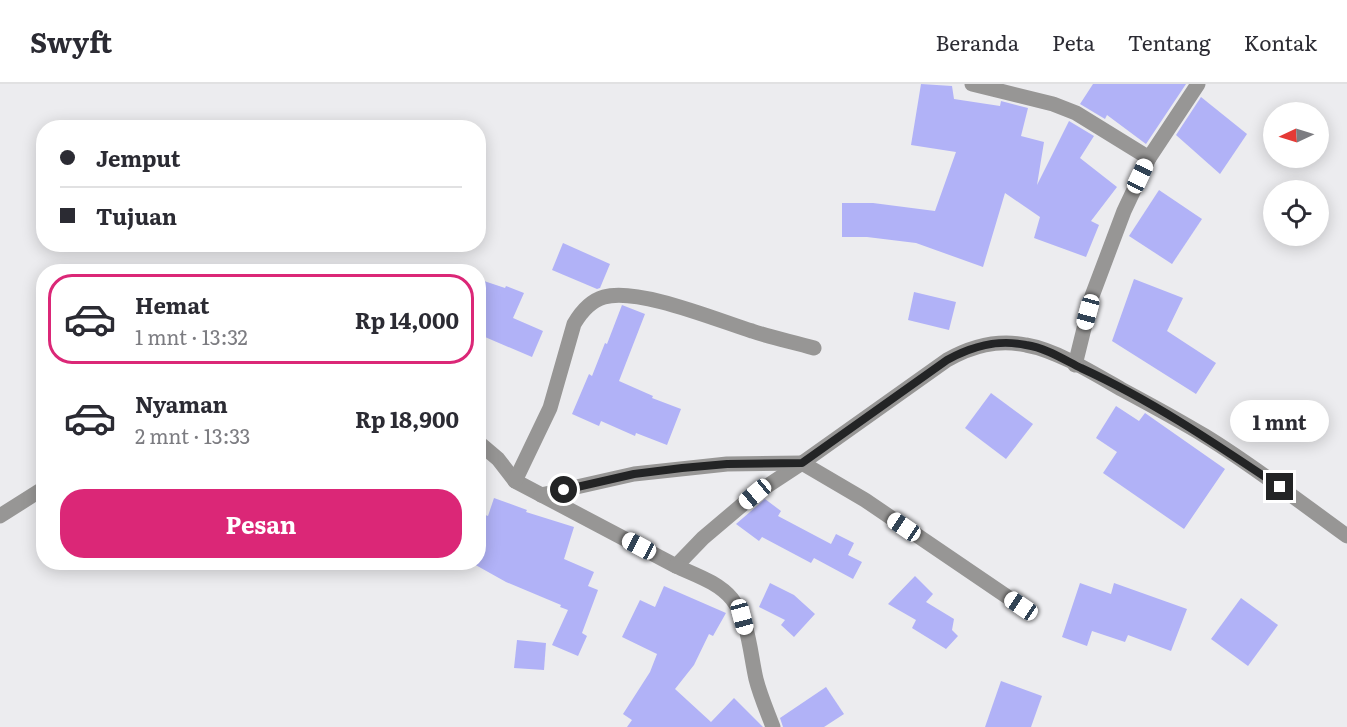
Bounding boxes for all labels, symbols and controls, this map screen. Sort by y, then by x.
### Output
text: Swyft [30,20,112,62]
text: Beranda [935,26,1019,57]
text: Peta [1052,26,1095,57]
text: Tentang [1128,26,1211,57]
text: Kontak [1244,26,1317,57]
north arrow [1263,102,1329,168]
map controls [1263,102,1329,246]
text: Jemput [96,141,180,174]
car [1124,156,1156,196]
button: locate [1263,180,1329,246]
text: Tujuan [96,199,177,232]
text: Hemat [135,288,209,321]
icon: car [63,292,117,346]
car [1075,292,1101,332]
text: Rp 14,000 [355,303,459,336]
text: 1 mnt · 13:32 [135,321,248,351]
text: Nyaman [135,387,228,420]
icon: car [63,391,117,445]
callout: 1 mnt [1230,400,1330,442]
text: Rp 18,900 [355,402,459,435]
text: 1 mnt [1252,406,1307,436]
text: 2 mnt · 13:33 [135,420,250,450]
route end [1266,473,1293,500]
route start [550,476,577,503]
car [735,476,775,512]
button: Pesan [60,489,462,558]
car [884,509,924,545]
car [619,530,659,562]
car [1001,588,1041,624]
car [729,597,755,637]

